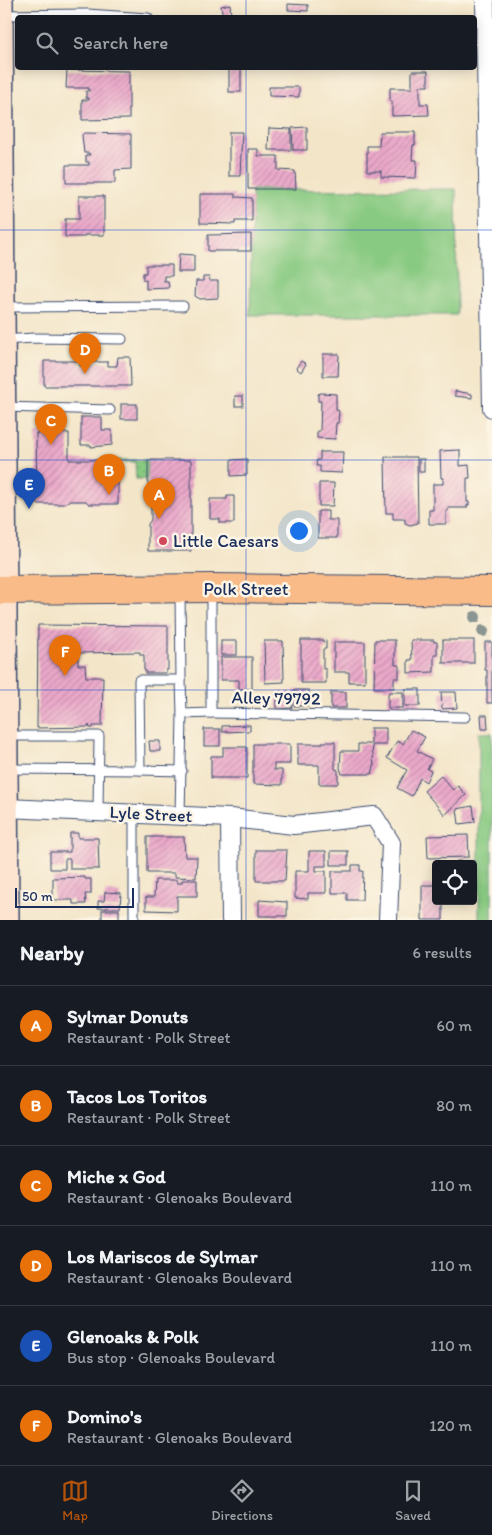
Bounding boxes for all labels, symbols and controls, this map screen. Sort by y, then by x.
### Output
search box [15,15,477,70]
icon: search [33,29,61,57]
text: Search here [73,31,168,54]
pin: D [69,333,101,374]
pin: C [35,404,67,445]
pin: B [93,454,125,495]
pin: E [13,468,45,509]
pin: A [143,478,175,519]
your location [286,518,312,544]
place label: Little Caesars [173,530,279,552]
marker: Little Caesars [157,535,169,547]
street label: Polk Street [203,578,289,600]
pin: F [49,635,81,676]
street label: Alley 79792 [231,686,321,710]
street label: Lyle Street [109,801,193,827]
map controls [432,860,477,905]
button: locate [432,860,477,905]
scale bar [15,885,134,908]
text: 50 m [22,888,53,905]
text: Nearby [20,940,84,965]
text: 6 results [412,943,472,962]
text: Sylmar Donuts [67,1005,188,1028]
text: A [31,1016,41,1035]
text: 60 m [437,1016,472,1035]
text: Restaurant · Polk Street [67,1028,231,1047]
text: Tacos Los Toritos [67,1085,207,1108]
text: B [31,1096,41,1115]
text: 80 m [436,1096,472,1115]
text: Restaurant · Polk Street [67,1108,231,1127]
text: Miche x God [67,1165,166,1188]
text: C [31,1176,41,1195]
text: 110 m [430,1176,472,1195]
text: Restaurant · Glenoaks Boulevard [67,1188,292,1207]
text: Los Mariscos de Sylmar [67,1245,258,1268]
text: D [31,1256,41,1275]
text: 110 m [430,1256,472,1275]
text: Restaurant · Glenoaks Boulevard [67,1268,292,1287]
text: Glenoaks & Polk [67,1325,199,1348]
text: E [32,1336,40,1355]
text: 110 m [430,1336,472,1355]
text: Bus stop · Glenoaks Boulevard [67,1348,275,1367]
text: Domino's [67,1405,142,1428]
text: F [32,1416,40,1435]
text: 120 m [429,1416,472,1435]
text: Restaurant · Glenoaks Boulevard [67,1428,292,1447]
tab: Map [61,1477,89,1524]
tab: Directions [211,1477,273,1524]
tab: Saved [395,1477,431,1524]

